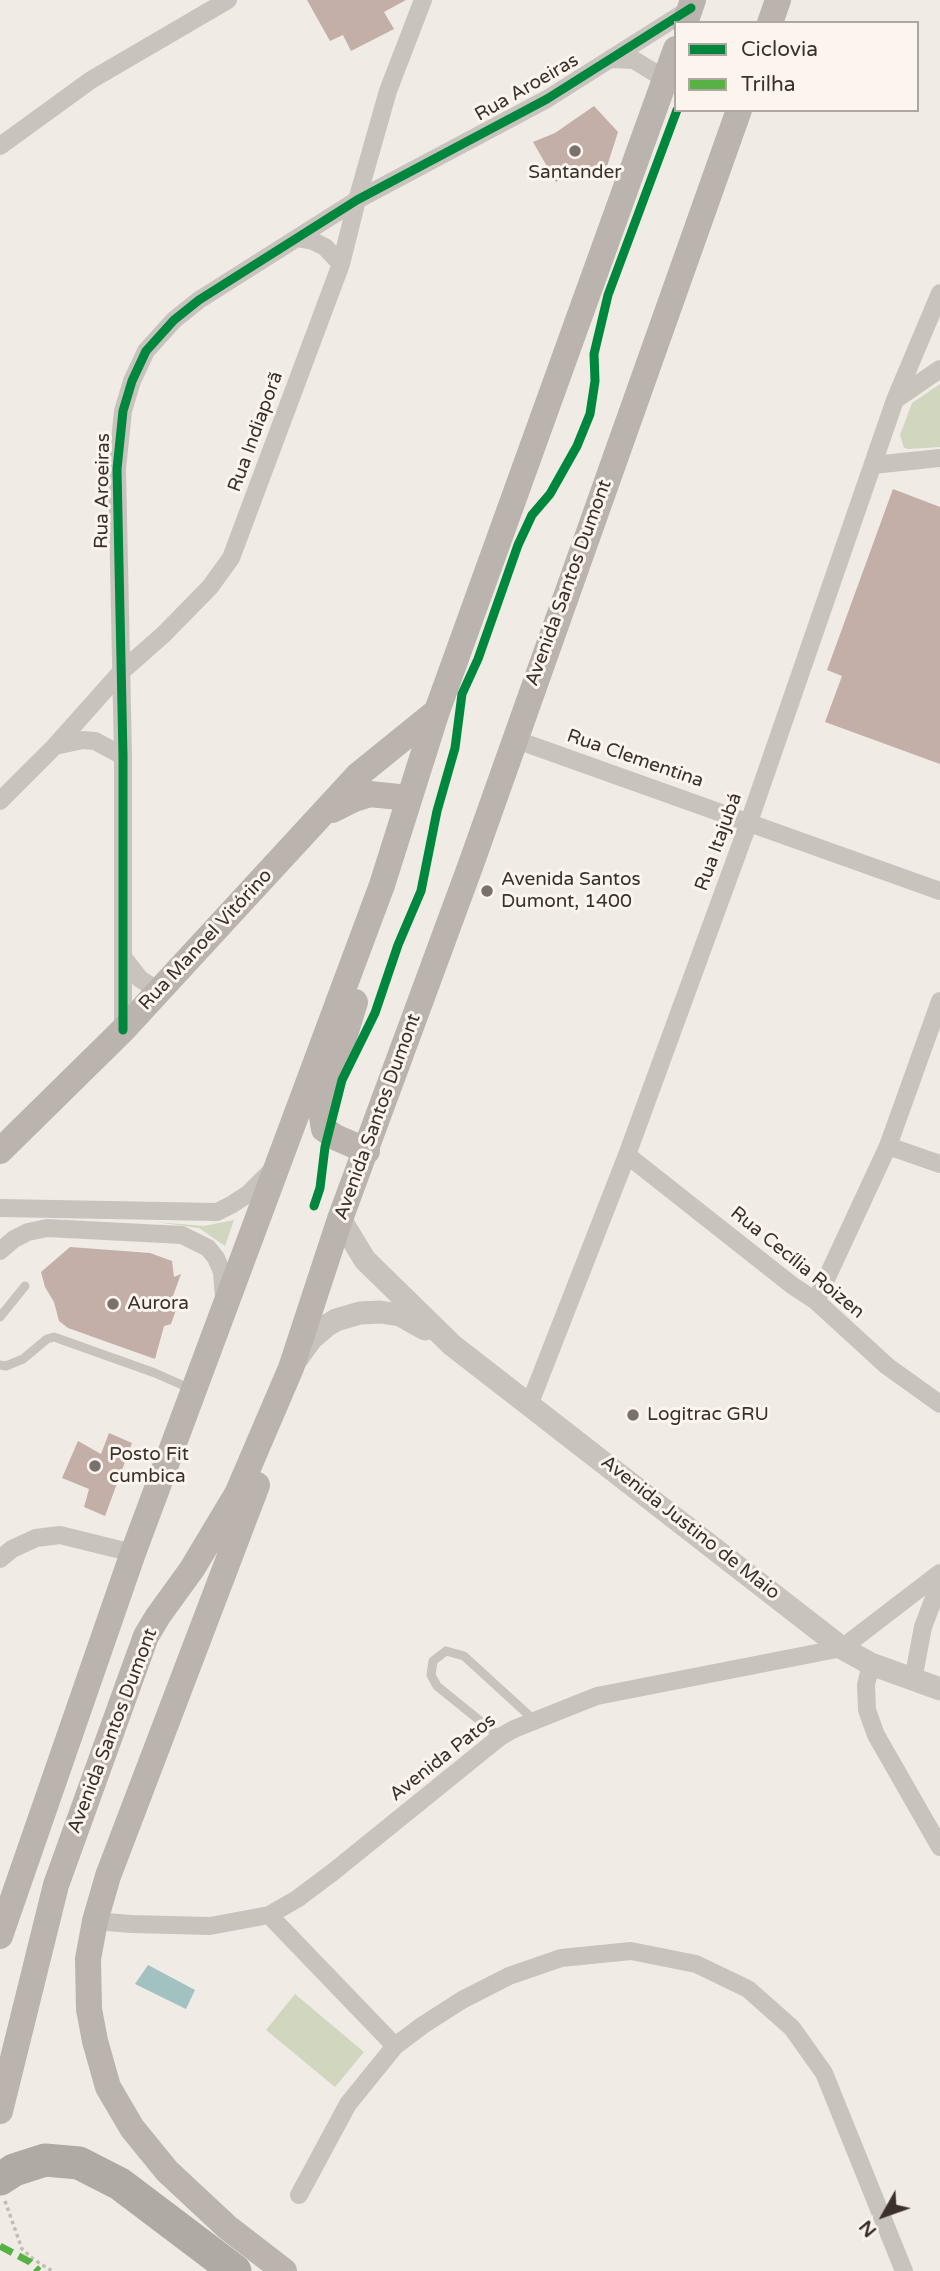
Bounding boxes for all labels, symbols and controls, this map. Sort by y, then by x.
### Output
legend [674,21,919,112]
text: Ciclovia [741,37,818,62]
street label: Rua Aroeiras [471,49,583,127]
text: Trilha [741,72,796,97]
marker: Santander [567,143,583,159]
place label: Santander [528,162,622,184]
street label: Rua Indiaporã [224,369,288,495]
street label: Rua Aroeiras [91,433,115,549]
street label: Avenida Santos Dumont [521,477,617,689]
street label: Rua Clementina [564,725,706,793]
street label: Rua Itajubá [691,790,747,894]
street label: Rua Manoel Vitórino [135,865,277,1015]
place label: Avenida Santos Dumont, 1400 [501,869,641,913]
marker: Avenida Santos Dumont, 1400 [479,883,495,899]
street label: Avenida Santos Dumont [330,1011,426,1223]
street label: Rua Cecília Roizen [725,1202,869,1324]
place label: Aurora [127,1293,189,1315]
marker: Aurora [105,1296,121,1312]
place label: Logitrac GRU [647,1404,769,1426]
marker: Logitrac GRU [625,1407,641,1423]
place label: Posto Fit cumbica [109,1444,189,1488]
street label: Avenida Justino de Maio [596,1451,784,1605]
marker: Posto Fit cumbica [87,1458,103,1474]
street label: Avenida Santos Dumont [63,1625,163,1837]
street label: Avenida Patos [385,1709,501,1807]
north arrow [849,2180,919,2250]
text: N [855,2216,881,2241]

